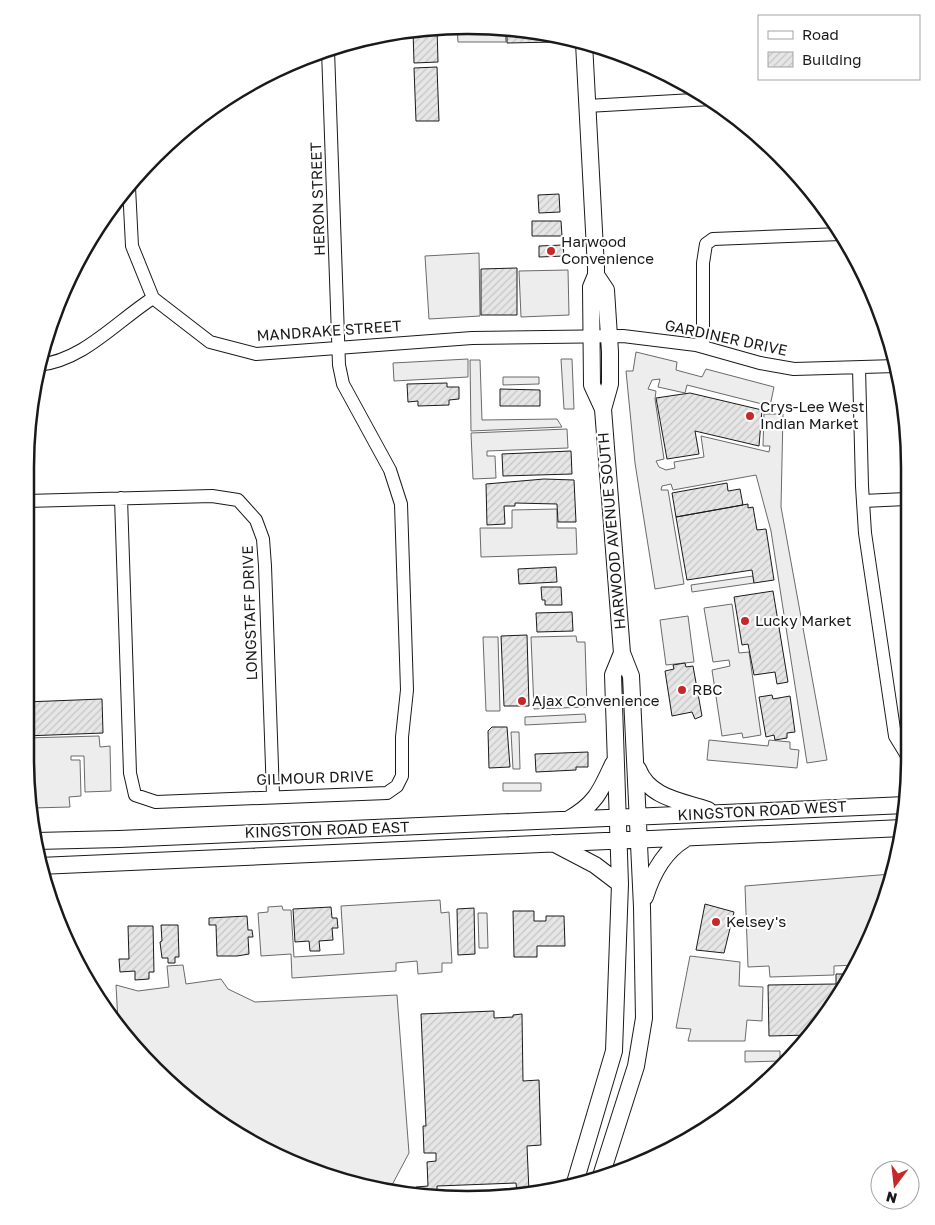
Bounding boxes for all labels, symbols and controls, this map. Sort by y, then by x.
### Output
legend [758,15,920,80]
text: Road [802,25,839,43]
text: Building [802,50,862,68]
street label: HERON STREET [306,142,328,256]
place label: Harwood Convenience [561,232,654,267]
marker: Harwood Convenience [545,245,557,257]
street label: GARDINER DRIVE [663,315,789,359]
street label: MANDRAKE STREET [256,316,402,344]
place label: Crys-Lee West Indian Market [760,397,865,432]
marker: Crys-Lee West Indian Market [744,410,756,422]
street label: HARWOOD AVENUE SOUTH [593,432,629,630]
street label: LONGSTAFF DRIVE [238,545,260,681]
place label: Lucky Market [755,611,851,629]
marker: Lucky Market [739,615,751,627]
place label: RBC [692,680,722,698]
marker: RBC [676,684,688,696]
place label: Ajax Convenience [532,691,660,709]
marker: Ajax Convenience [516,695,528,707]
street label: GILMOUR DRIVE [256,766,374,788]
street label: KINGSTON ROAD WEST [677,797,847,823]
street label: KINGSTON ROAD EAST [244,817,410,841]
place label: Kelsey's [726,912,786,930]
marker: Kelsey's [710,916,722,928]
north arrow [870,1160,920,1210]
text: N [884,1188,899,1208]

